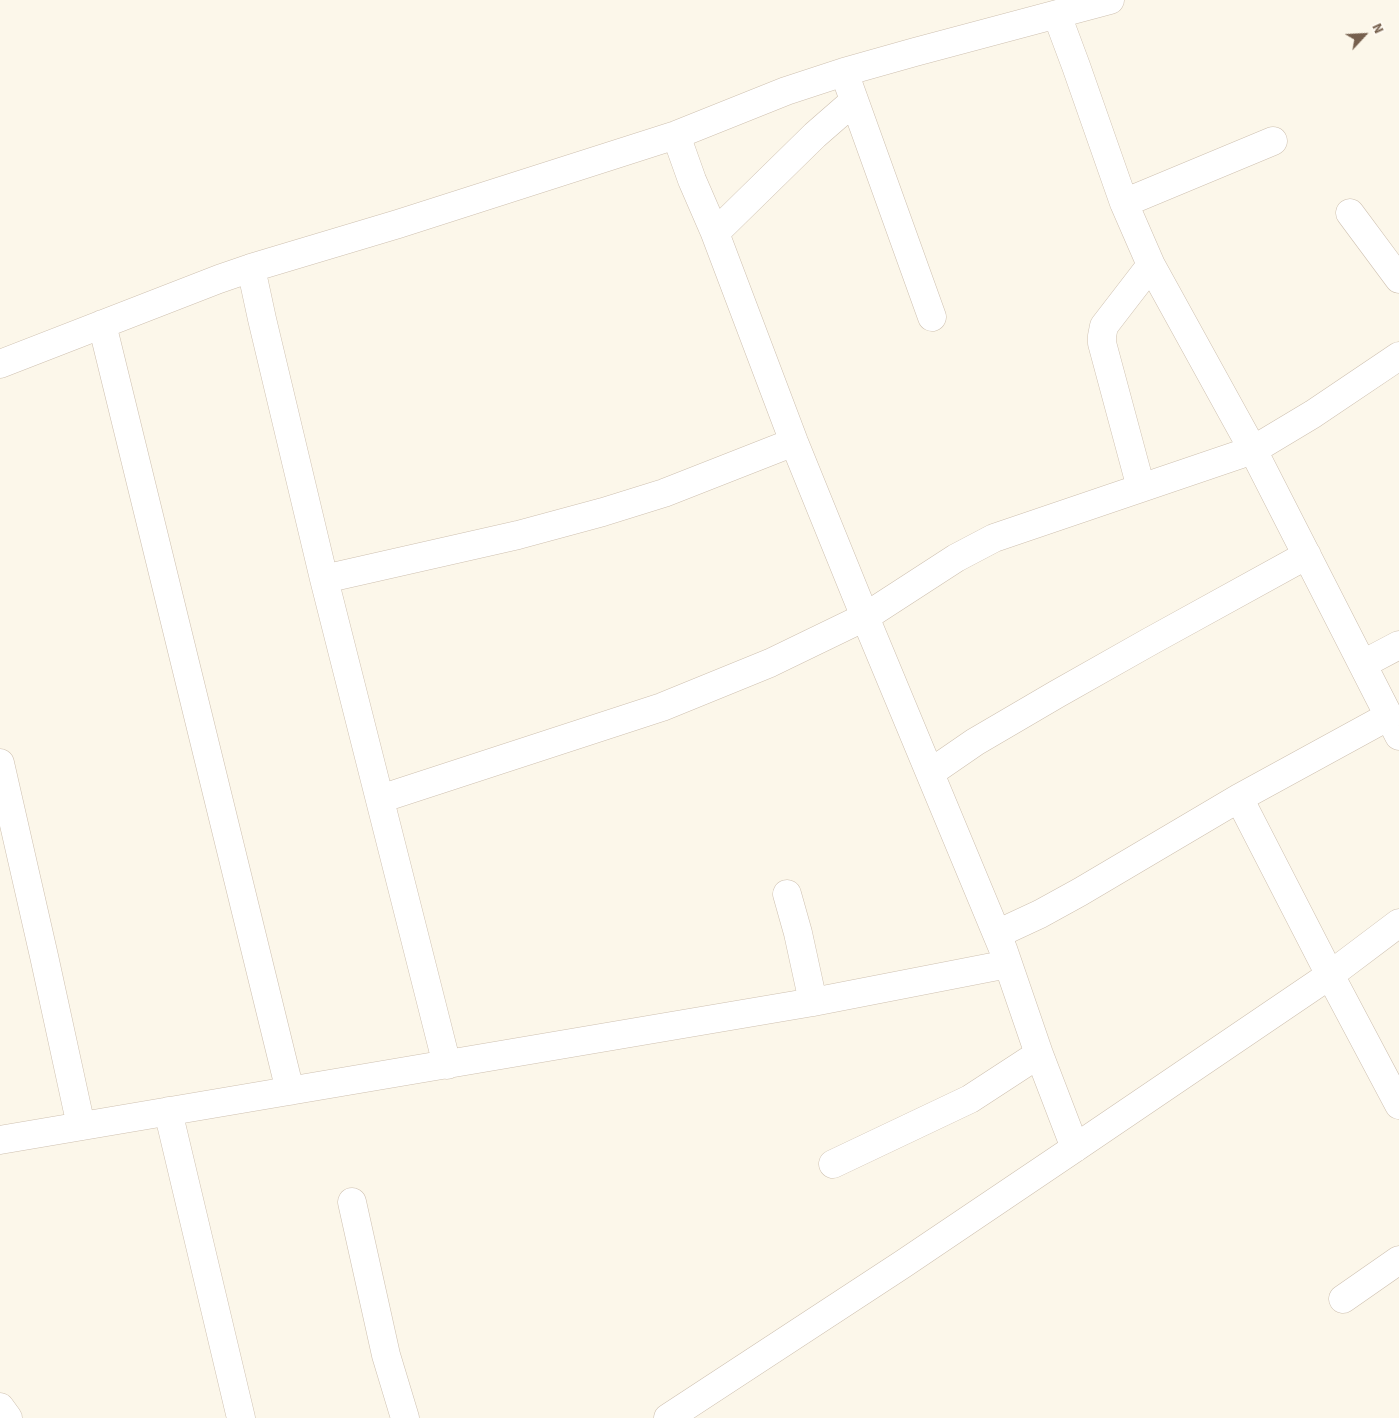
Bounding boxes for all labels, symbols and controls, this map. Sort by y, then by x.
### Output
north arrow [1339,10,1389,60]
text: N [1367,20,1389,37]

